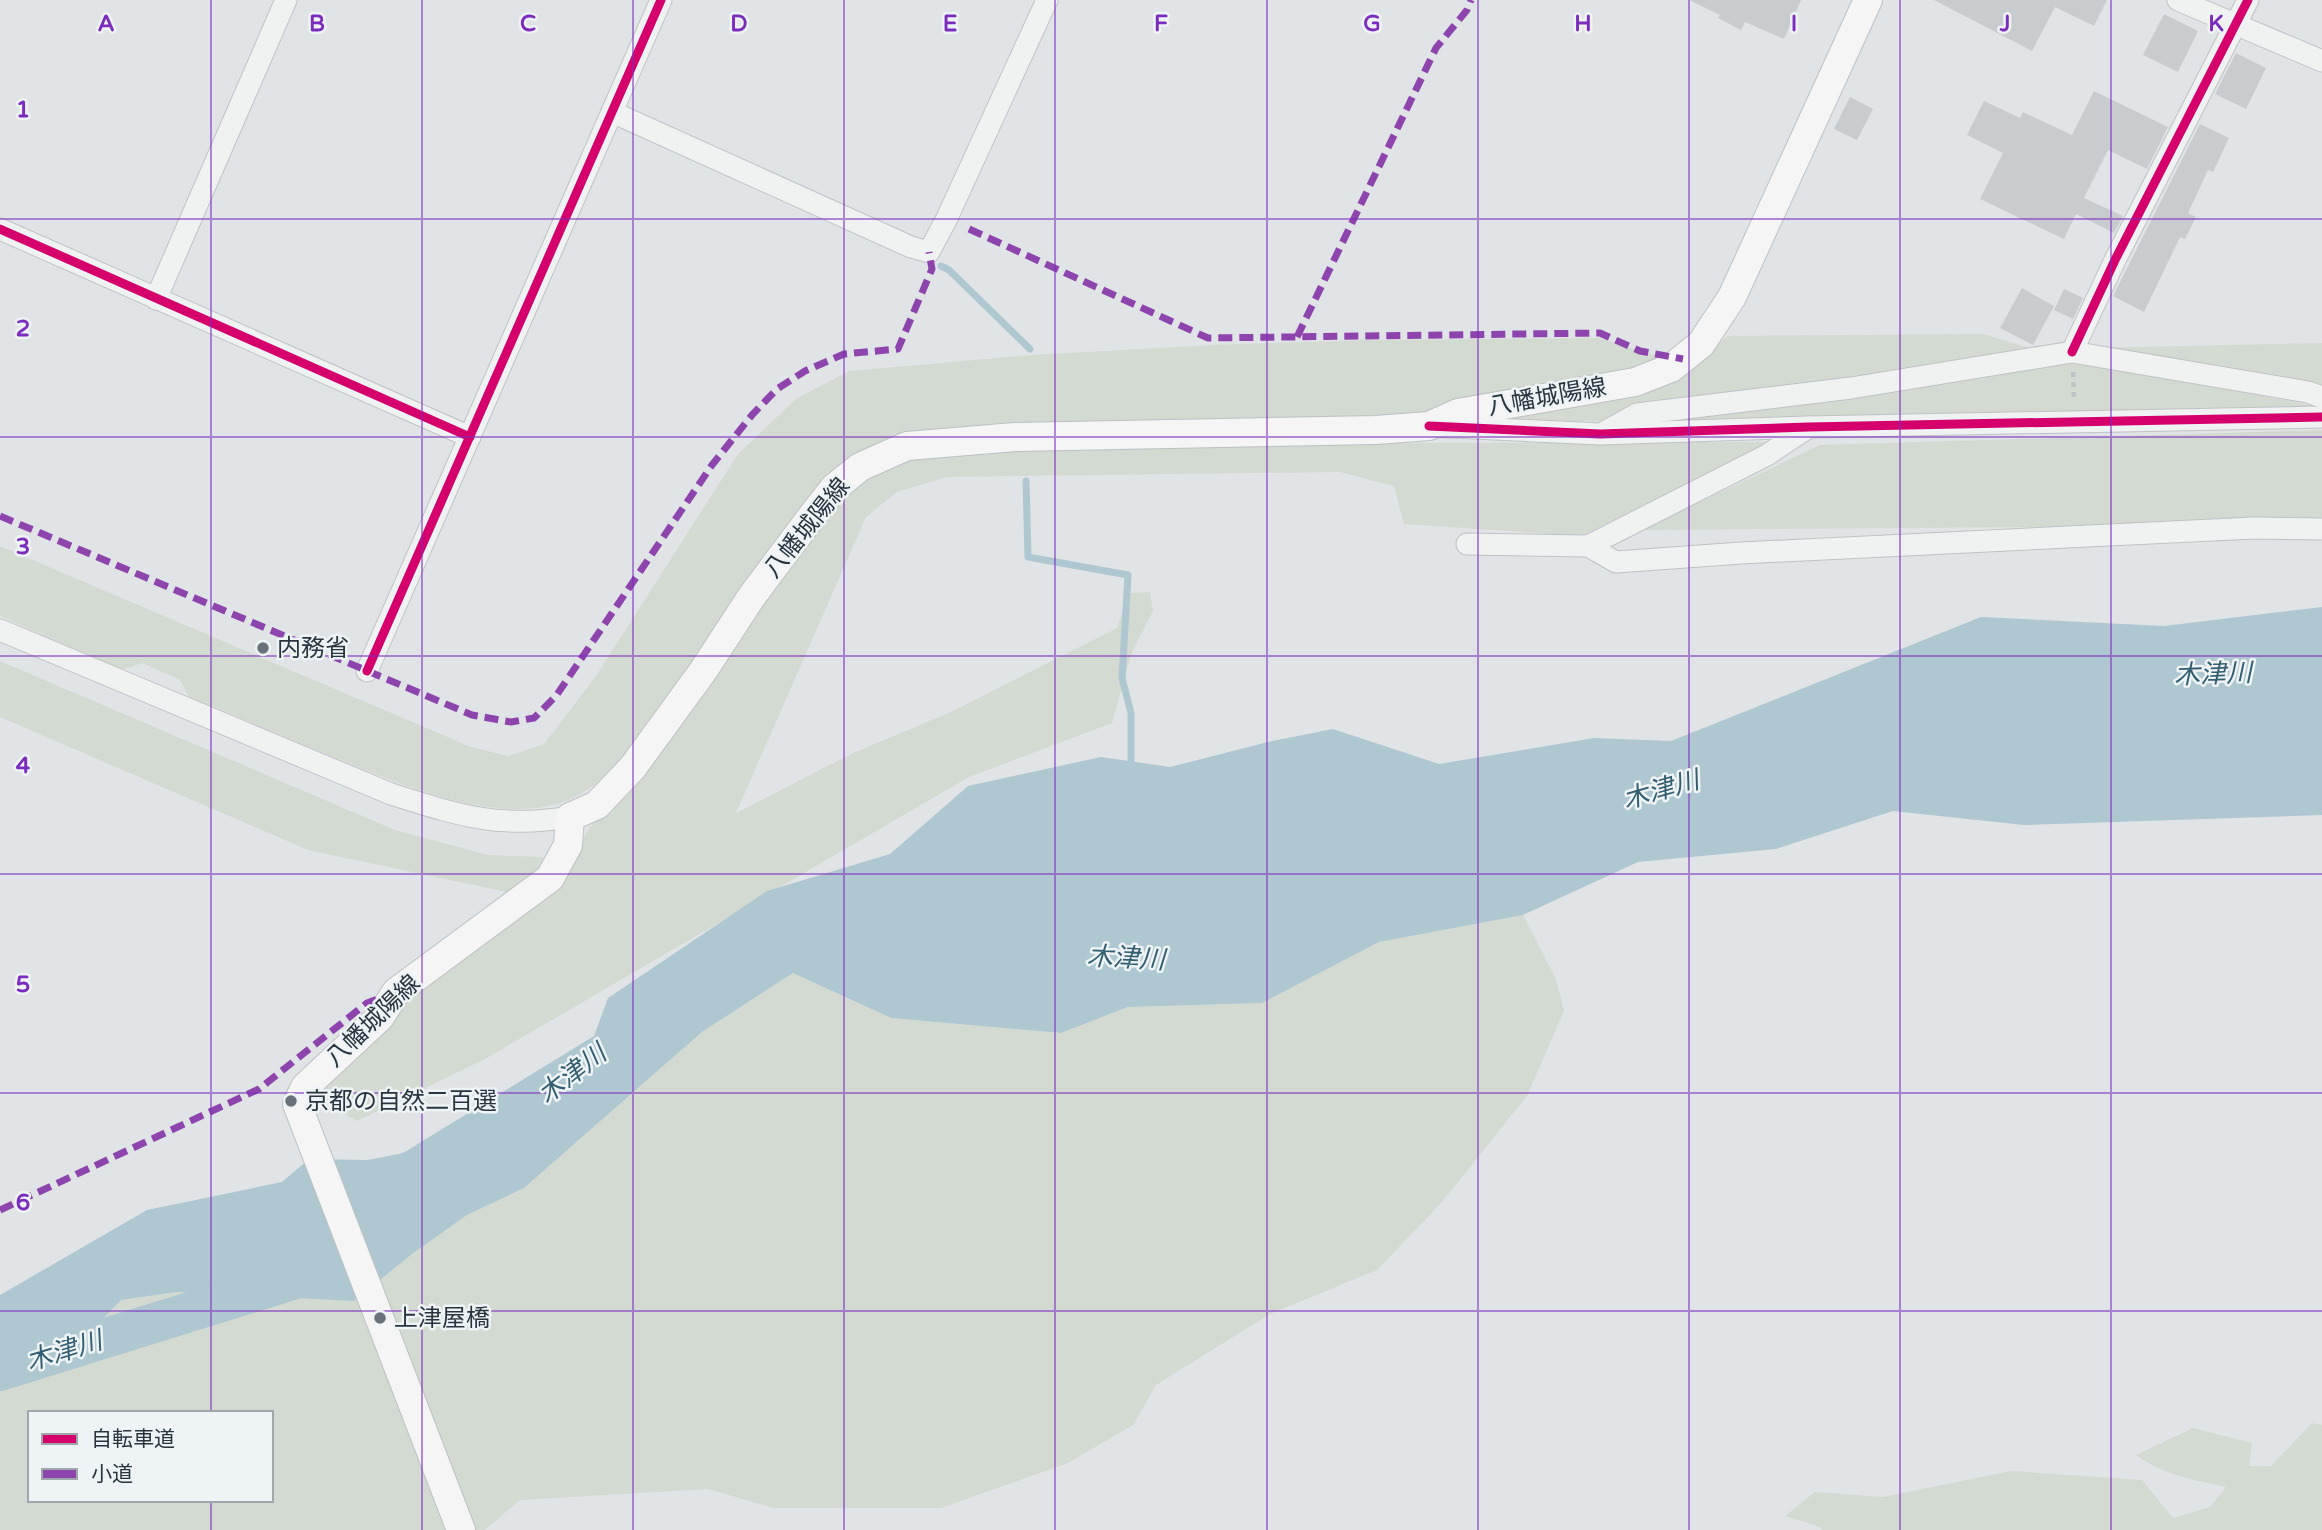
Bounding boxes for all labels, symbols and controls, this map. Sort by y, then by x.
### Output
text: A [97,10,115,38]
text: B [309,10,325,38]
text: C [520,10,536,38]
text: D [730,10,748,38]
text: E [943,10,957,38]
text: F [1154,10,1168,38]
text: G [1363,10,1381,38]
text: H [1574,10,1592,38]
text: I [1791,10,1797,38]
text: J [1999,10,2010,38]
text: K [2208,10,2224,38]
text: 1 [16,96,30,124]
text: 2 [16,315,30,343]
street label: 八幡城陽線 [1485,372,1609,422]
street label: 八幡城陽線 [758,472,856,584]
text: 3 [16,533,30,561]
place label: 内務省 [277,634,349,663]
marker: 内務省 [255,640,271,656]
water label: 木津川 [2173,657,2256,691]
text: 4 [16,752,31,780]
water label: 木津川 [1619,764,1706,816]
water label: 木津川 [1086,940,1169,976]
street label: 八幡城陽線 [320,969,426,1073]
text: 5 [16,971,30,999]
water label: 木津川 [532,1036,615,1110]
place label: 京都の自然二百選 [305,1087,497,1116]
marker: 京都の自然二百選 [283,1093,299,1109]
text: 6 [16,1189,30,1217]
place label: 上津屋橋 [394,1304,490,1333]
marker: 上津屋橋 [372,1310,388,1326]
water label: 木津川 [22,1324,109,1377]
legend [28,1411,273,1502]
text: 自転車道 [91,1427,175,1452]
text: 小道 [91,1462,133,1487]

